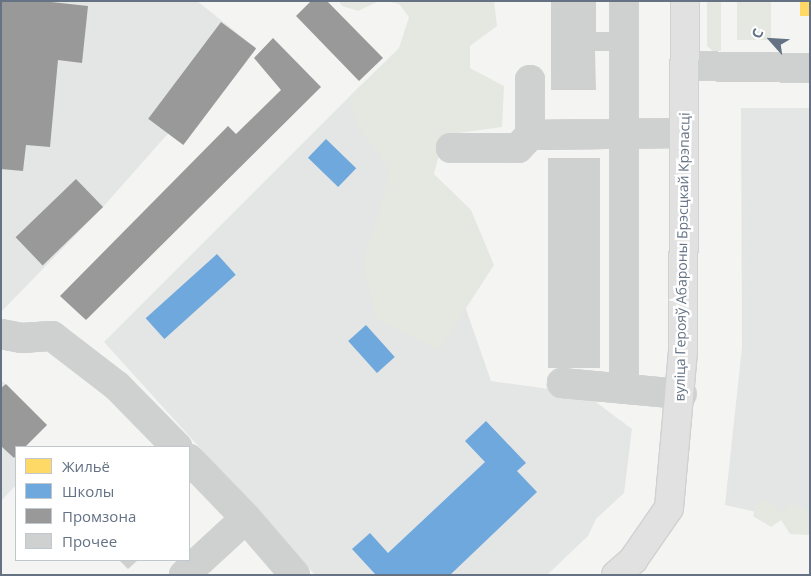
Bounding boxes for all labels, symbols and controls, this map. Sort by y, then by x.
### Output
north arrow [746,15,796,65]
text: С [747,25,768,41]
street label: вуліца Герояў Абароны Брэсцкай Крэпасці [671,112,693,402]
legend [15,446,190,561]
text: Жильё [62,456,110,476]
text: Школы [62,481,114,501]
text: Промзона [62,506,136,526]
text: Прочее [62,531,117,551]

